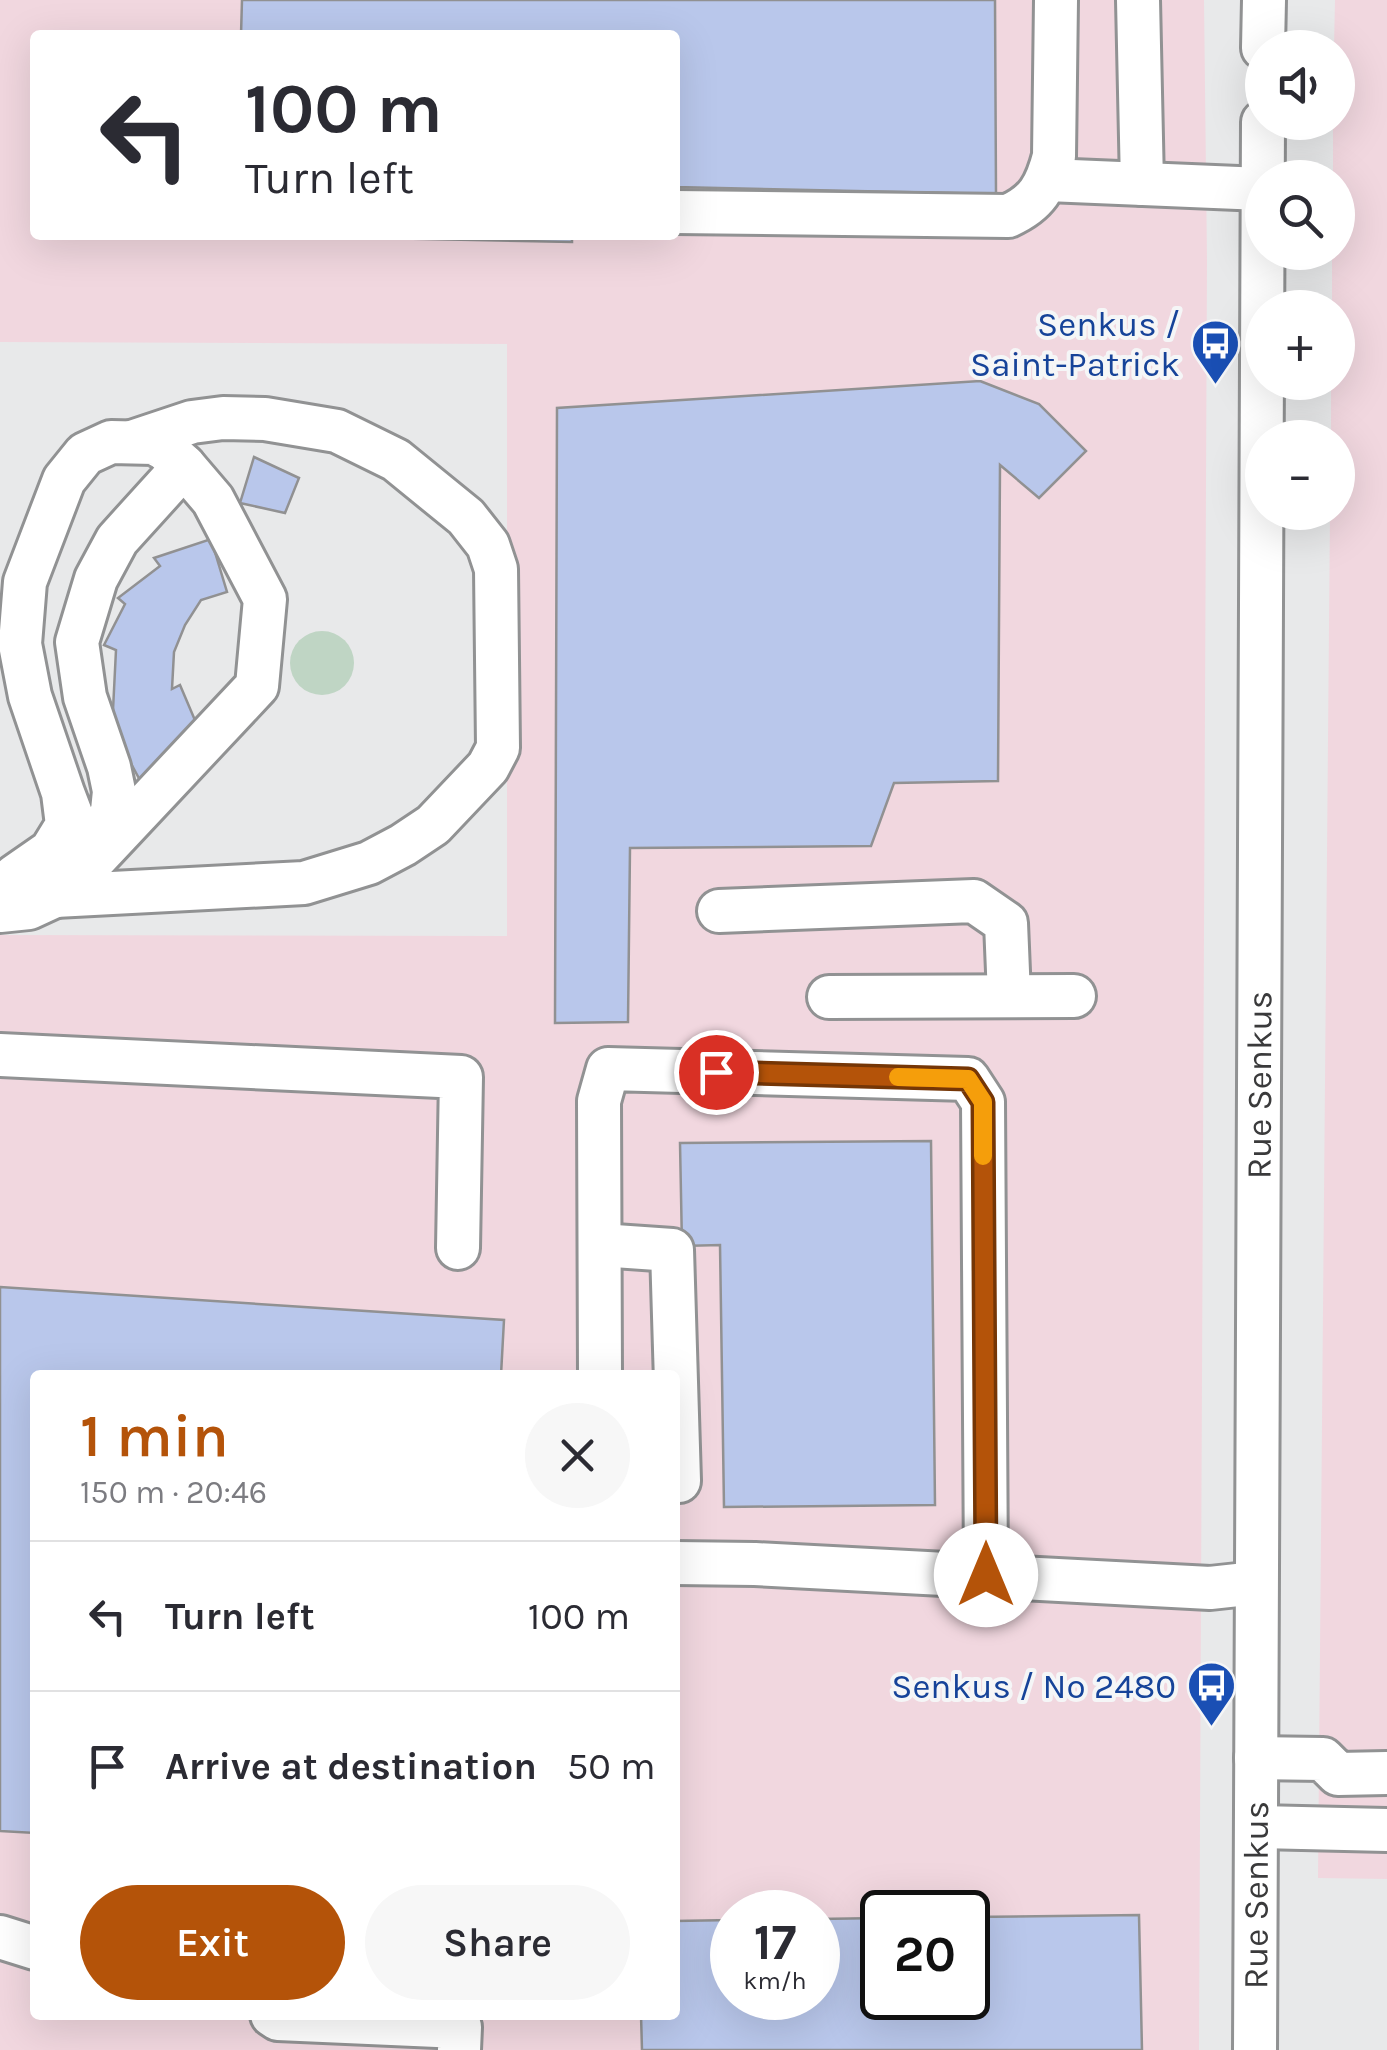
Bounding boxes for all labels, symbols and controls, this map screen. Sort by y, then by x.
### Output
map controls [1245,30,1355,530]
button: sound [1245,30,1355,140]
text: 100 m [245,68,443,150]
icon: left [80,70,210,200]
text: Turn left [245,152,414,204]
button: search [1245,160,1355,270]
button: + [1245,290,1355,400]
place label: Senkus / Saint-Patrick [970,304,1180,385]
bus stop icon: Senkus / Saint-Patrick [1189,318,1241,386]
button: − [1245,420,1355,530]
street label: Rue Senkus [1238,991,1280,1179]
pin [674,1030,759,1115]
icon: arrive [689,1045,744,1100]
text: 1 min [80,1401,229,1471]
button: close [525,1403,630,1508]
text: 150 m · 20:46 [80,1474,267,1511]
position arrow [934,1523,1038,1627]
icon: left [80,1589,135,1644]
text: Turn left [165,1594,315,1639]
text: 100 m [528,1594,630,1639]
bus stop icon: Senkus / No 2480 [1185,1660,1237,1728]
place label: Senkus / No 2480 [891,1666,1176,1707]
icon: arrive [80,1739,135,1794]
text: Arrive at destination [165,1744,537,1789]
text: 50 m [567,1744,655,1789]
street label: Rue Senkus [1235,1801,1277,1989]
button: Exit [80,1885,345,2000]
button: Share [365,1885,630,2000]
speed limit sign: 20 [860,1890,990,2020]
text: 17 [754,1913,796,1972]
text: km/h [743,1966,807,1995]

